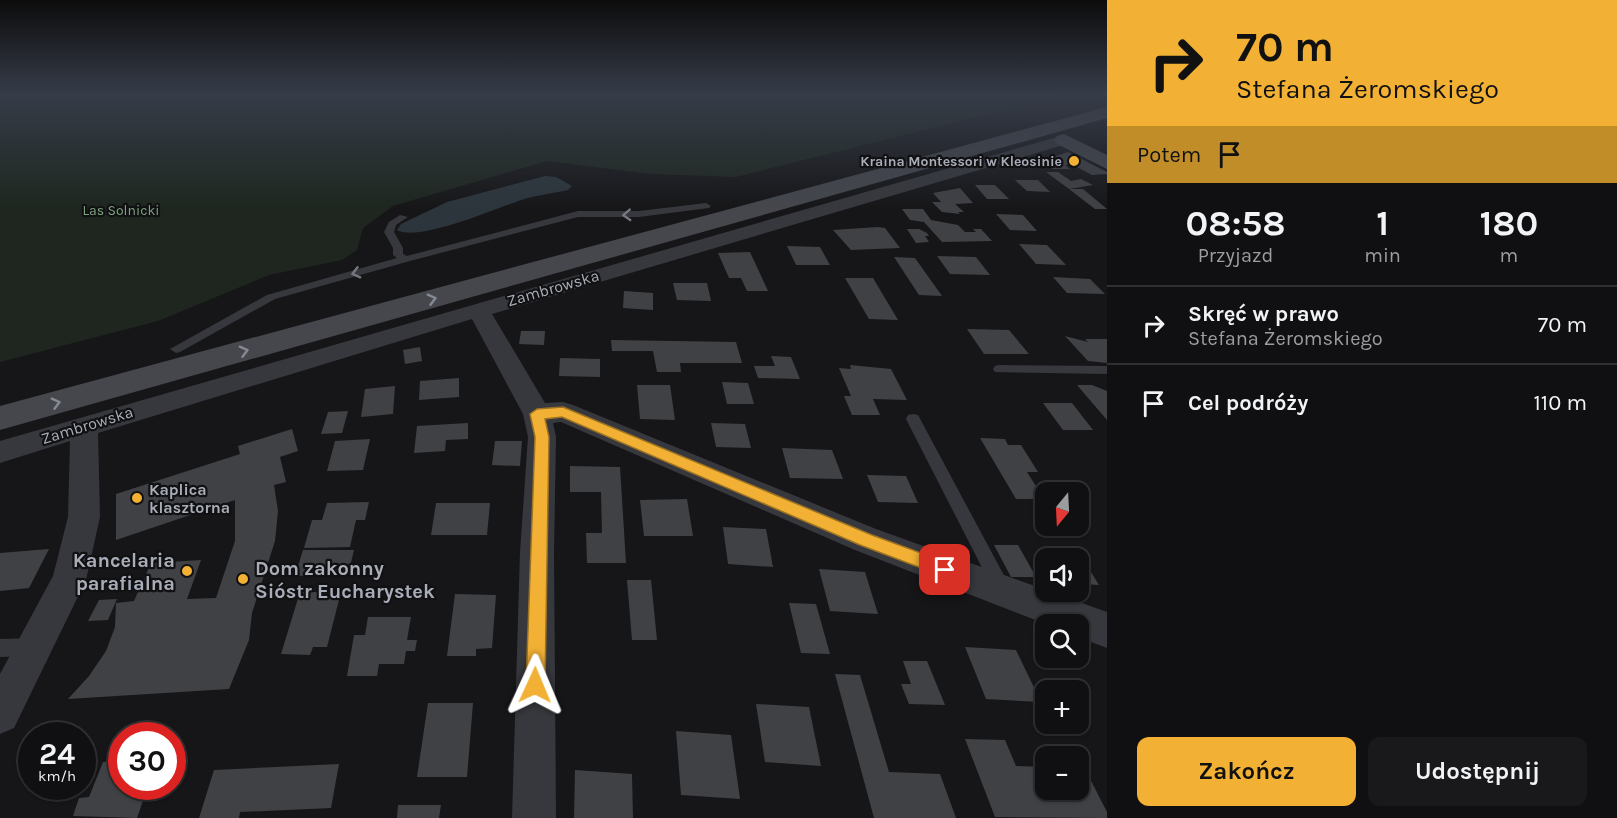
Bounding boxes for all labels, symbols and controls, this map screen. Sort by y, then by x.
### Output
text: 70 m [1236,22,1334,72]
icon: right [1137,24,1215,102]
text: Stefana Żeromskiego [1236,73,1499,105]
icon: arrive [1213,138,1246,171]
text: Potem [1137,142,1201,168]
place label: Kraina Montessori w Kleosinie [860,153,1062,170]
marker: Kraina Montessori w Kleosinie [1067,154,1081,168]
park label: Las Solnicki [83,202,159,219]
text: 08:58 [1186,202,1286,244]
text: 1 [1376,202,1389,244]
text: 180 [1480,202,1538,244]
one-way arrow [623,208,632,221]
text: Przyjazd [1198,244,1273,267]
text: min [1364,244,1401,267]
text: m [1500,244,1518,267]
one-way arrow [351,266,362,278]
street label: Zambrowska [505,266,601,310]
one-way arrow [426,294,437,306]
text: Skręć w prawo [1188,301,1339,327]
icon: right [1137,309,1170,342]
text: 70 m [1538,312,1587,338]
text: Stefana Żeromskiego [1188,327,1383,350]
one-way arrow [239,345,249,358]
icon: arrive [1137,387,1170,420]
text: Cel podróży [1188,390,1308,416]
text: 110 m [1534,390,1587,416]
one-way arrow [51,397,61,410]
street label: Zambrowska [39,402,135,448]
place label: Kaplica klasztorna [149,480,230,517]
north arrow [1035,482,1089,536]
map controls [1035,482,1089,800]
marker: Kaplica klasztorna [130,491,144,505]
pin [919,544,970,595]
button: sound [1035,548,1089,602]
place label: Kancelaria parafialna [73,549,175,595]
icon: arrive [928,553,961,586]
place label: Dom zakonny Sióstr Eucharystek [255,557,435,603]
marker: Kancelaria parafialna [180,564,194,578]
marker: Dom zakonny Sióstr Eucharystek [236,572,250,586]
button: search [1035,614,1089,668]
position arrow [503,653,567,717]
button: + [1035,680,1089,734]
speed limit sign: 30 [108,722,186,800]
text: 24 [39,736,75,772]
button: Zakończ [1137,737,1356,806]
button: Udostępnij [1368,737,1587,806]
button: − [1035,746,1089,800]
text: km/h [38,767,76,785]

